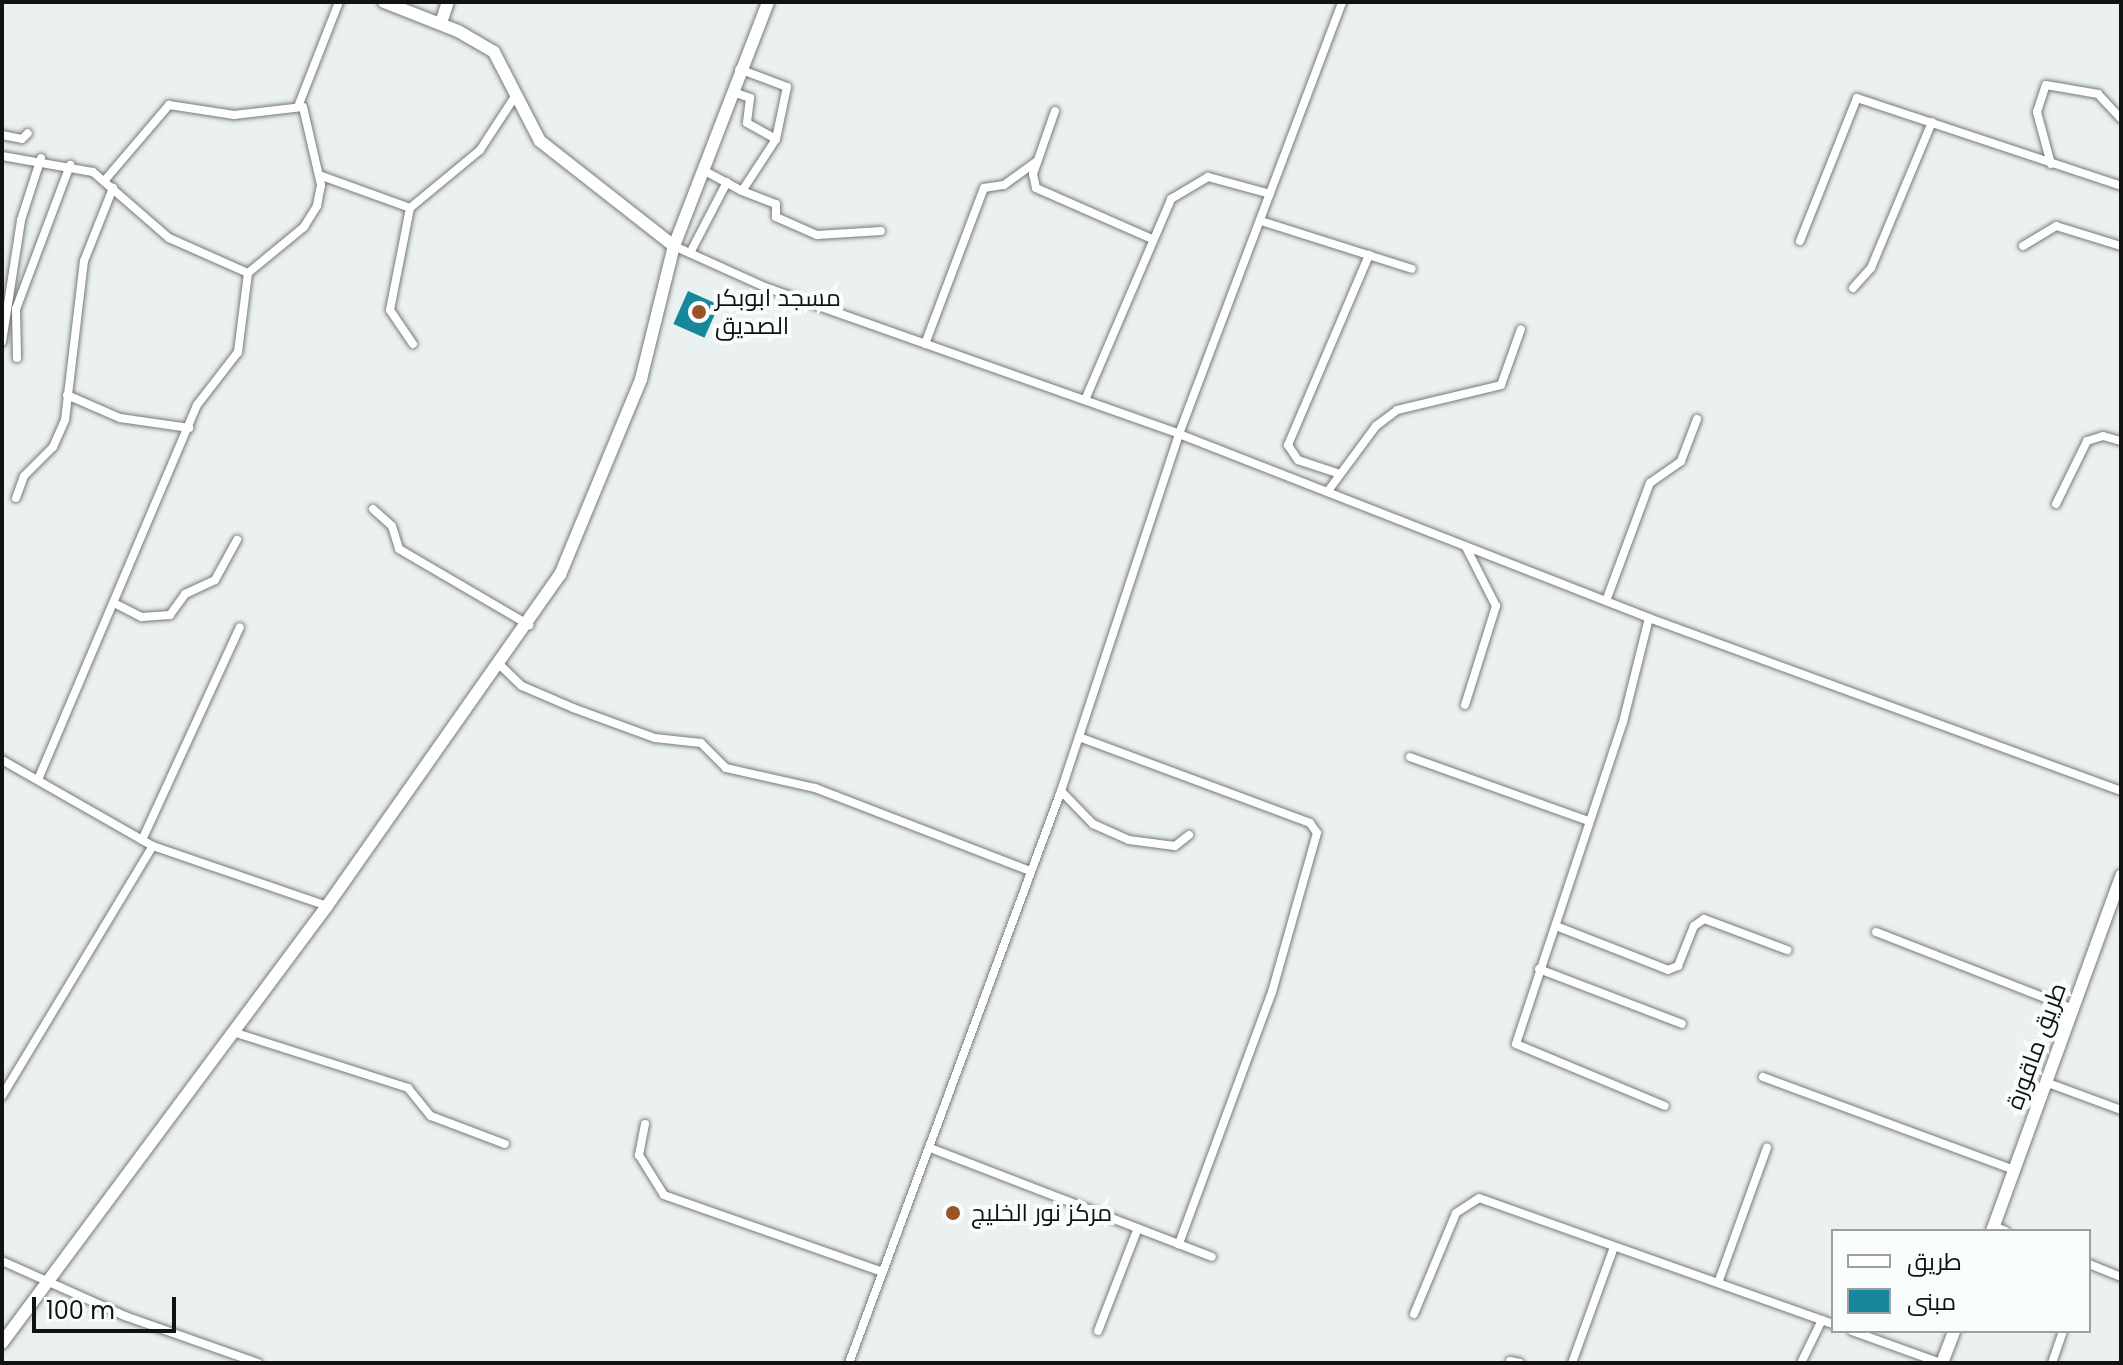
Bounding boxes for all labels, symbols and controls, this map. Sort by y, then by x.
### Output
place label: مسجد ابوبكر الصديق [715,284,841,340]
marker: مسجد ابوبكر الصديق [690,303,708,321]
street label: طريق ماقورة [2000,979,2072,1113]
place label: مركز نور الخليج [971,1199,1112,1227]
marker: مركز نور الخليج [942,1202,964,1224]
legend [1831,1229,2091,1333]
text: طريق [1907,1245,1962,1278]
scale bar [36,1281,180,1331]
text: مبنى [1907,1285,1956,1318]
text: 100 m [46,1294,115,1327]

